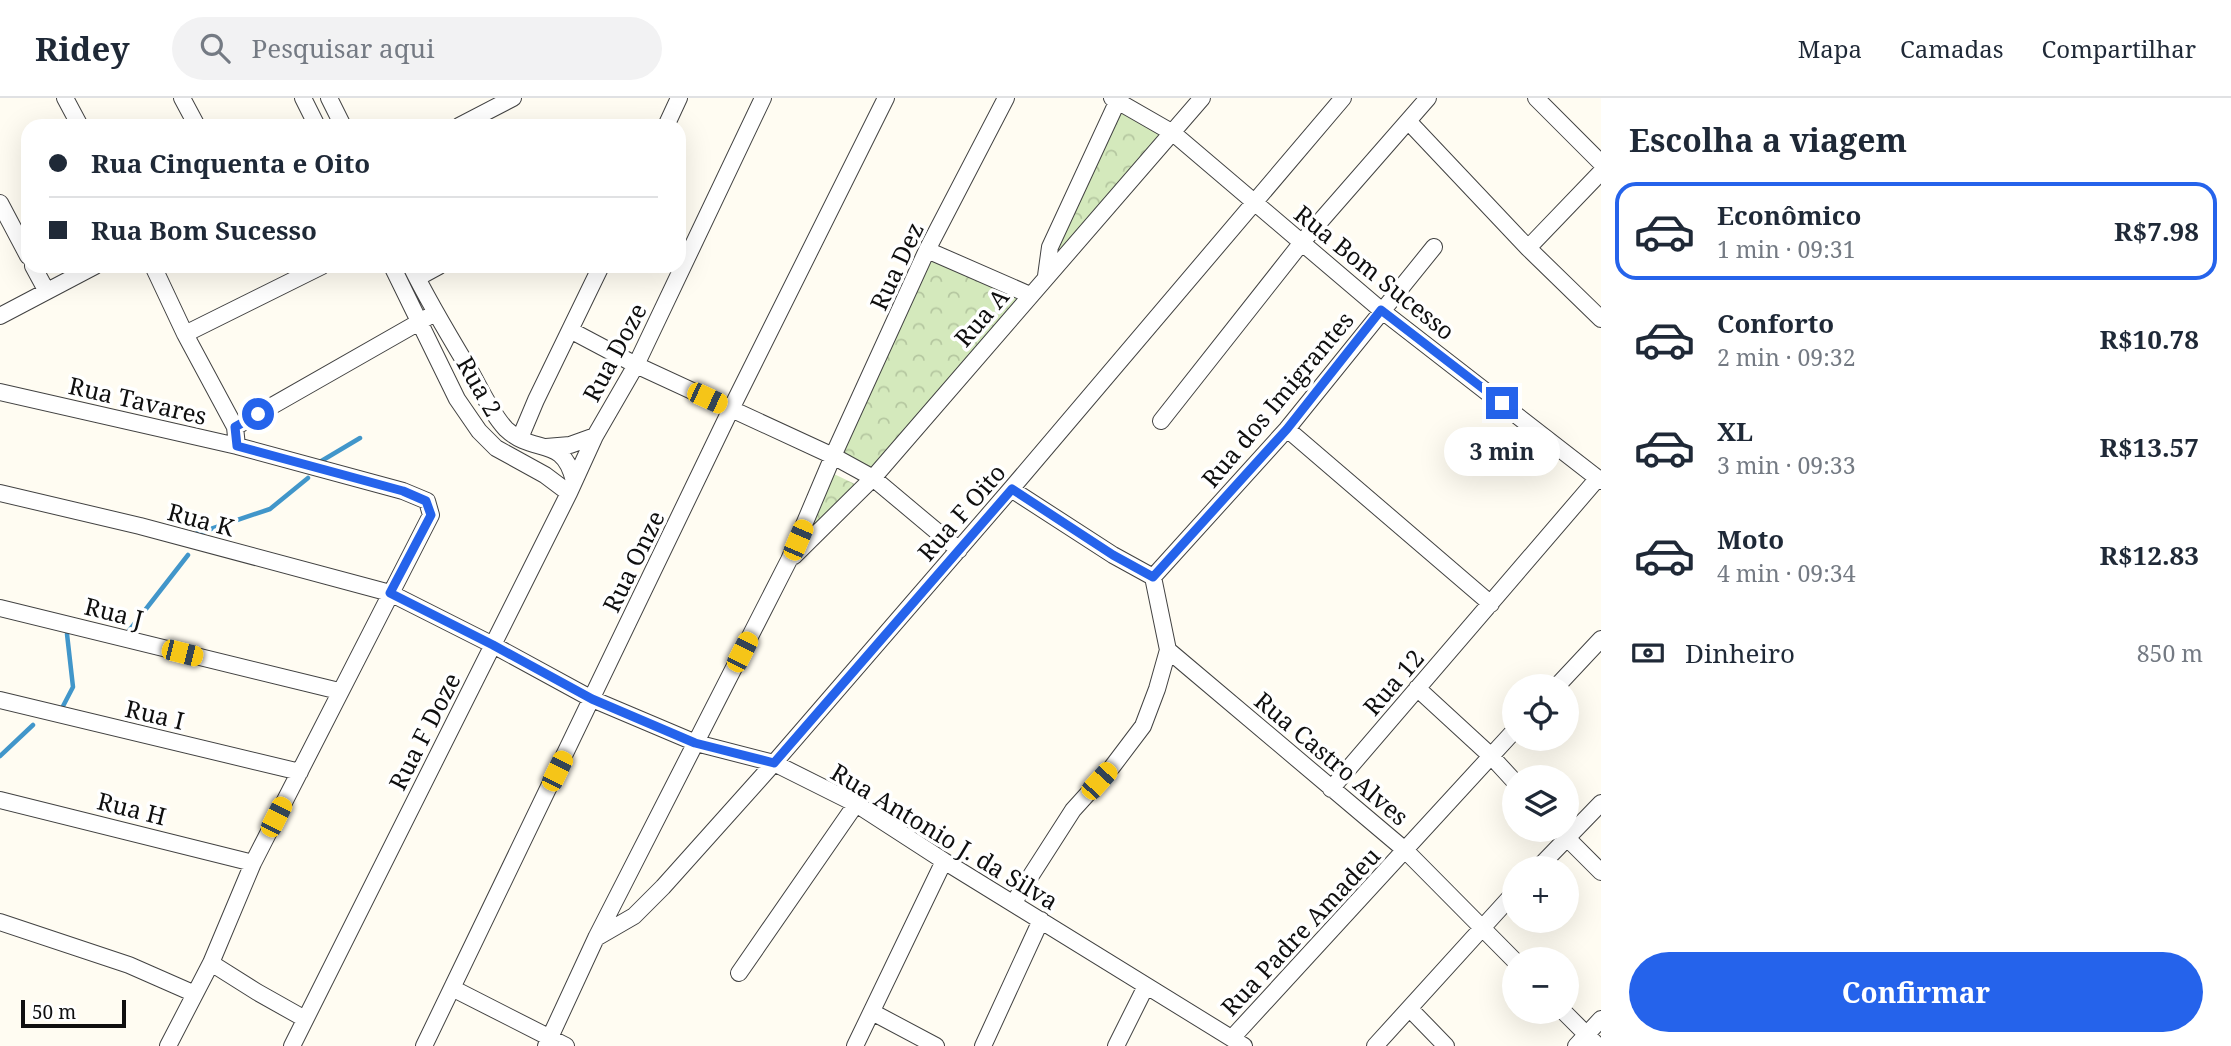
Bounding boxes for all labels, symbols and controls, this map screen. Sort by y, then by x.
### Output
search box [172,17,662,80]
text: Ridey [35,26,130,71]
icon: search [196,29,234,67]
text: Pesquisar aqui [252,30,434,66]
text: Mapa [1798,32,1862,65]
text: Camadas [1900,32,2004,65]
text: Compartilhar [2042,32,2196,65]
text: Escolha a viagem [1629,118,1907,161]
text: Rua Cinquenta e Oito [91,145,370,181]
street label: Rua Bom Sucesso [1288,197,1462,347]
text: Econômico [1717,197,1861,233]
icon: car [1633,200,1696,263]
text: Rua Bom Sucesso [91,212,317,248]
text: R$7.98 [2114,213,2199,249]
street label: Rua Dez [861,217,931,315]
text: 1 min · 09:31 [1717,233,1855,265]
street label: Rua A [946,281,1016,353]
street label: Rua Doze [574,297,654,407]
street label: Rua dos Imigrantes [1194,304,1360,494]
text: Conforto [1717,305,1834,341]
icon: car [1633,308,1696,371]
text: R$10.78 [2099,321,2199,357]
text: 2 min · 09:32 [1717,341,1855,373]
street label: Rua 2 [450,350,510,422]
street label: Rua Tavares [66,368,210,432]
car [684,380,731,416]
route end [1486,387,1518,419]
route start [242,398,274,430]
text: XL [1717,413,1753,449]
icon: car [1633,416,1696,479]
callout: 3 min [1444,428,1560,476]
text: R$13.57 [2099,429,2199,465]
text: 3 min [1469,435,1535,467]
text: 3 min · 09:33 [1717,449,1855,481]
street label: Rua F Oito [910,456,1012,568]
street label: Rua K [164,494,239,544]
street label: Rua Onze [594,505,672,617]
car [781,517,816,563]
text: Moto [1717,521,1784,557]
icon: car [1633,524,1696,587]
text: R$12.83 [2099,537,2199,573]
text: 4 min · 09:34 [1717,557,1855,589]
street label: Rua J [81,589,147,635]
car [724,629,761,675]
icon: cash [1629,634,1667,672]
text: Dinheiro [1685,635,1795,671]
text: 850 m [2137,637,2203,669]
car [160,638,205,668]
street label: Rua 12 [1355,642,1431,722]
street label: Rua F Doze [380,667,468,795]
map controls [1502,674,1579,1024]
button: locate [1502,674,1579,751]
street label: Rua Castro Alves [1248,684,1416,832]
street label: Rua I [122,691,188,737]
car [539,748,576,794]
street label: Rua Antonio J. da Silva [825,755,1065,917]
car [1078,758,1121,804]
button: layers [1502,765,1579,842]
street label: Rua H [94,784,170,832]
car [258,794,295,840]
street label: Rua Padre Amadeu [1213,839,1387,1023]
button: + [1502,856,1579,933]
button: − [1502,947,1579,1024]
button: Confirmar [1629,952,2203,1032]
scale bar [21,997,126,1029]
text: 50 m [32,999,76,1025]

